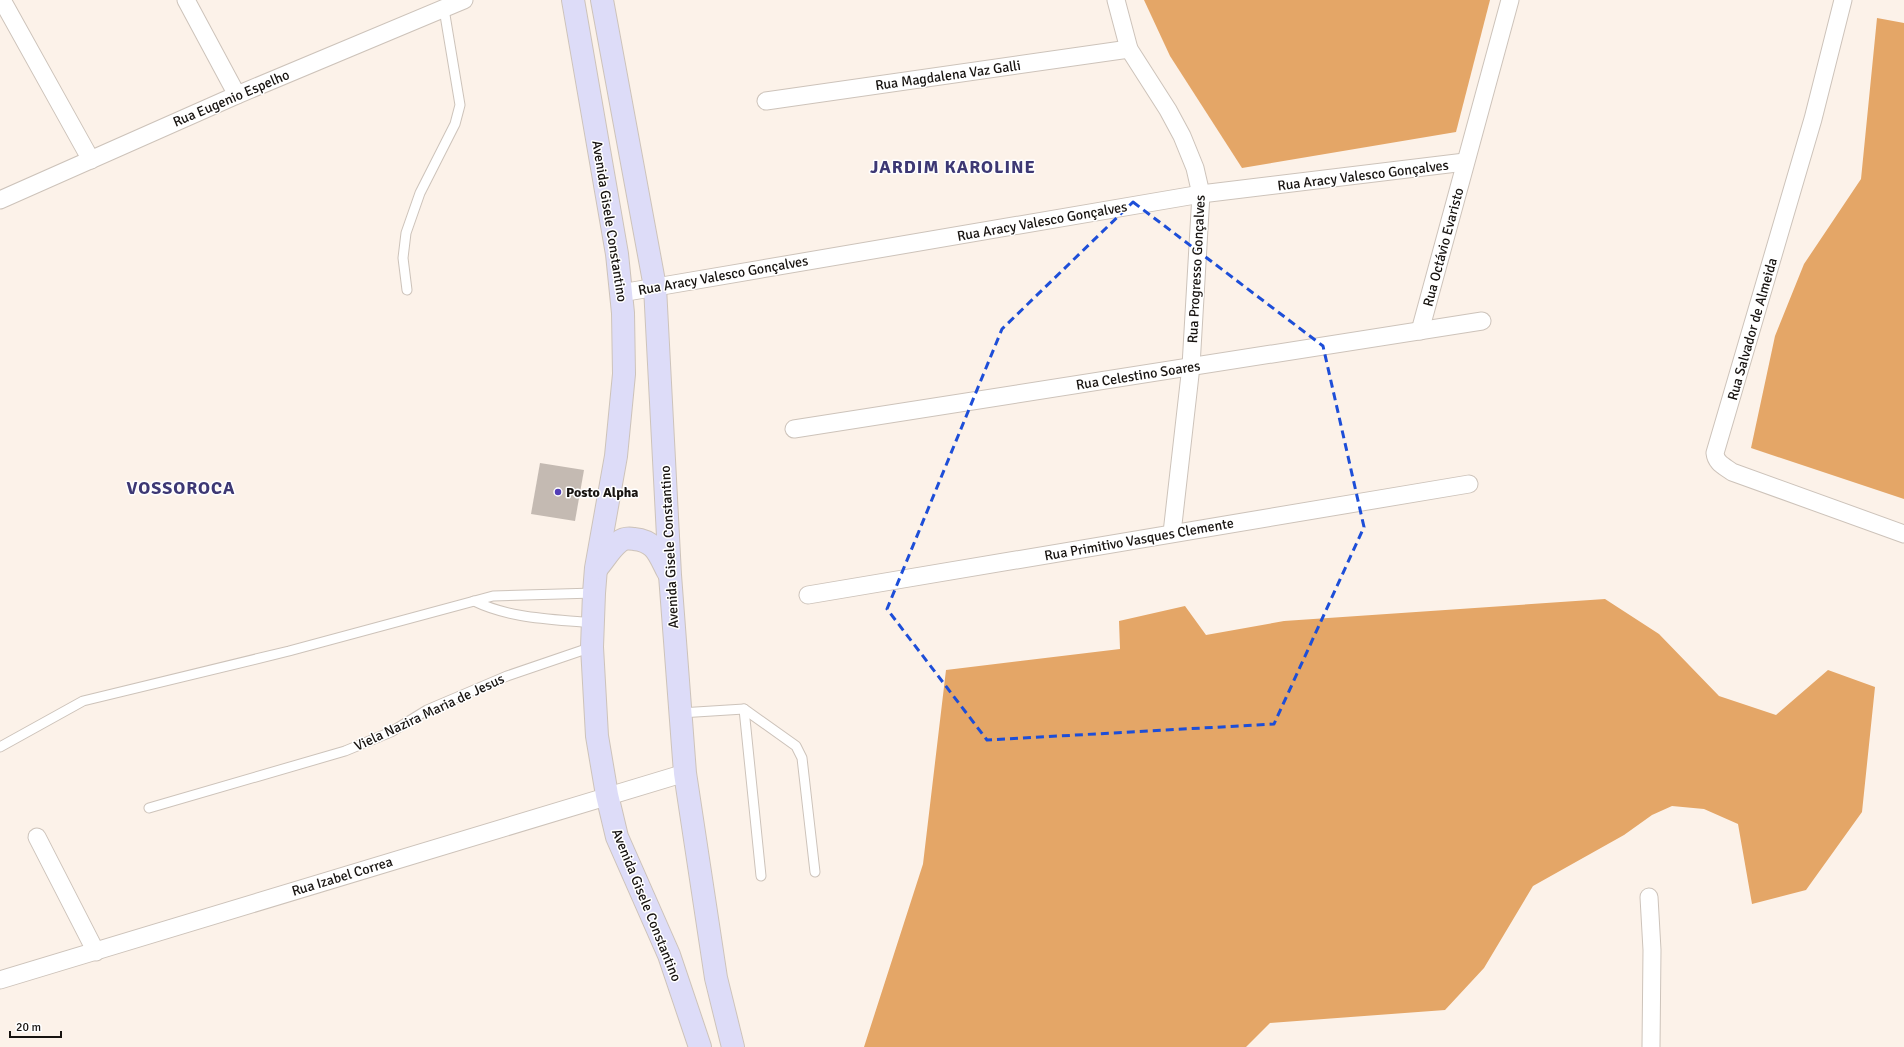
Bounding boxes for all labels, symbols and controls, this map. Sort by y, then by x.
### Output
street label: Rua Magdalena Vaz Galli [874,57,1022,94]
street label: Rua Eugenio Espelho [170,66,292,131]
street label: Avenida Gisele Constantino [588,139,631,303]
district label: JARDIM KAROLINE [870,156,1036,178]
street label: Rua Aracy Valesco Gonçalves [1277,157,1450,194]
street label: Rua Octávio Evaristo [1419,186,1468,308]
street label: Rua Progresso Gonçalves [1184,194,1209,344]
street label: Rua Aracy Valesco Gonçalves [956,198,1128,245]
street label: Rua Aracy Valesco Gonçalves [637,252,809,299]
street label: Rua Salvador de Almeida [1724,256,1781,402]
street label: Rua Celestino Soares [1075,357,1201,394]
street label: Avenida Gisele Constantino [657,465,682,629]
district label: VOSSOROCA [127,477,235,499]
place label: Posto Alpha [566,484,638,501]
marker: Posto Alpha [553,487,563,497]
street label: Rua Primitivo Vasques Clemente [1043,514,1235,565]
street label: Viela Nazira Maria de Jesus [352,670,507,755]
street label: Avenida Gisele Constantino [608,826,685,984]
street label: Rua Izabel Correa [290,853,395,900]
scale bar [10,1013,61,1039]
text: 20 m [16,1020,41,1035]

